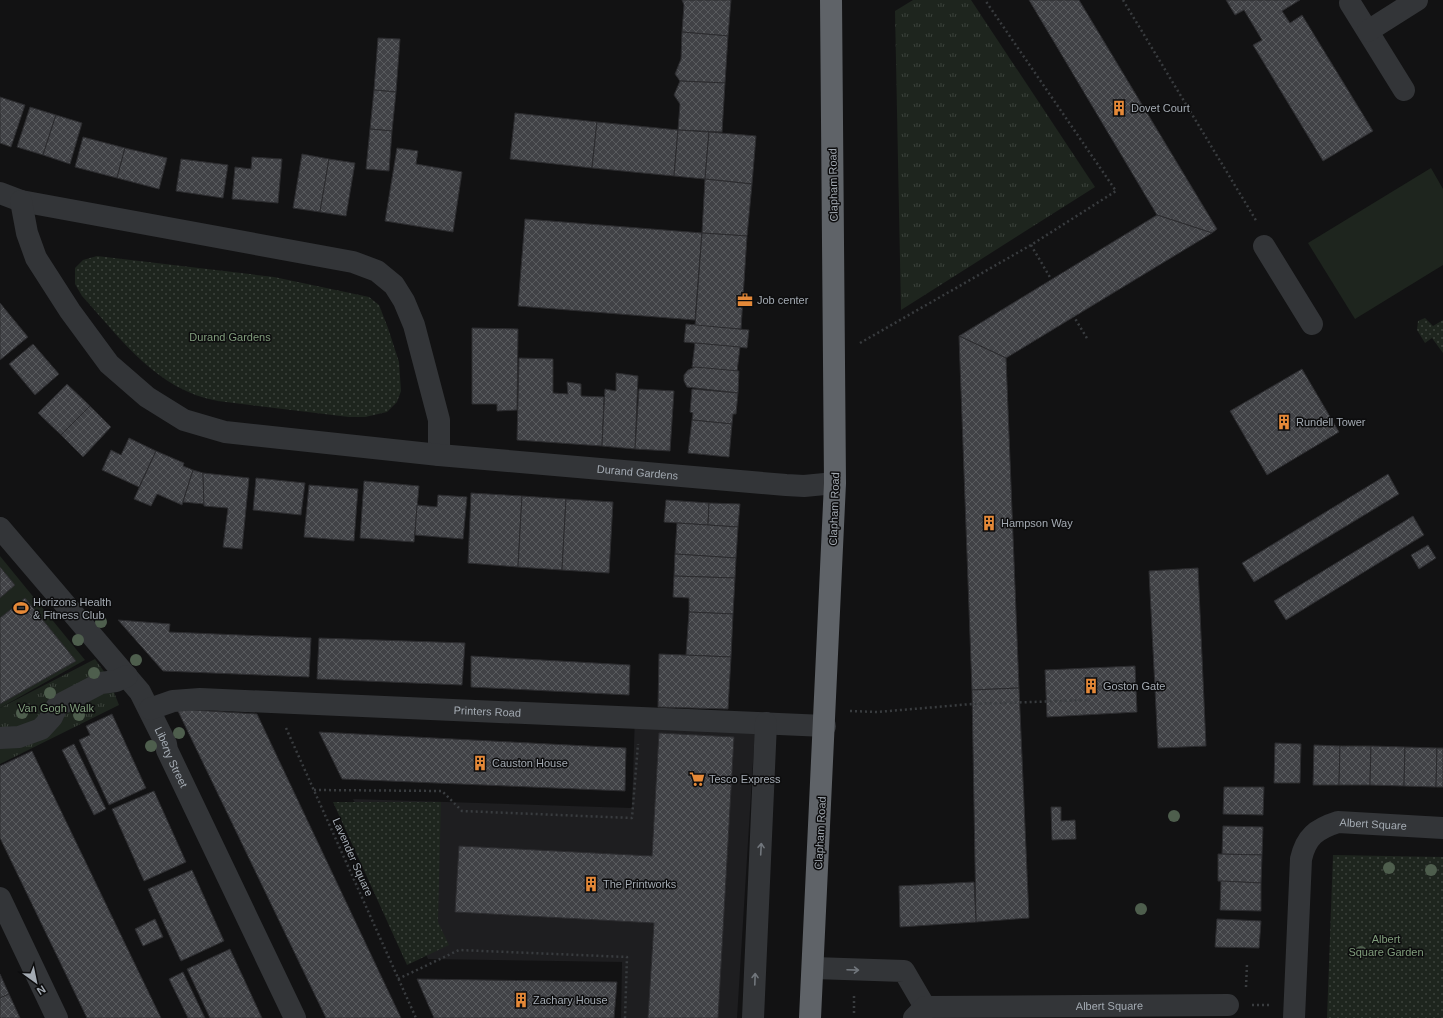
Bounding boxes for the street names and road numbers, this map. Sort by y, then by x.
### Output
street label: Clapham Road [826,148,840,222]
street label: Durand Gardens [596,463,679,482]
street label: Clapham Road [827,472,841,546]
street label: Printers Road [453,704,521,719]
street label: Liberty Street [152,725,190,789]
street label: Clapham Road [812,796,828,870]
street label: Lavender Square [330,816,376,898]
street label: Albert Square [1339,816,1407,832]
street label: Albert Square [1076,1000,1143,1012]

